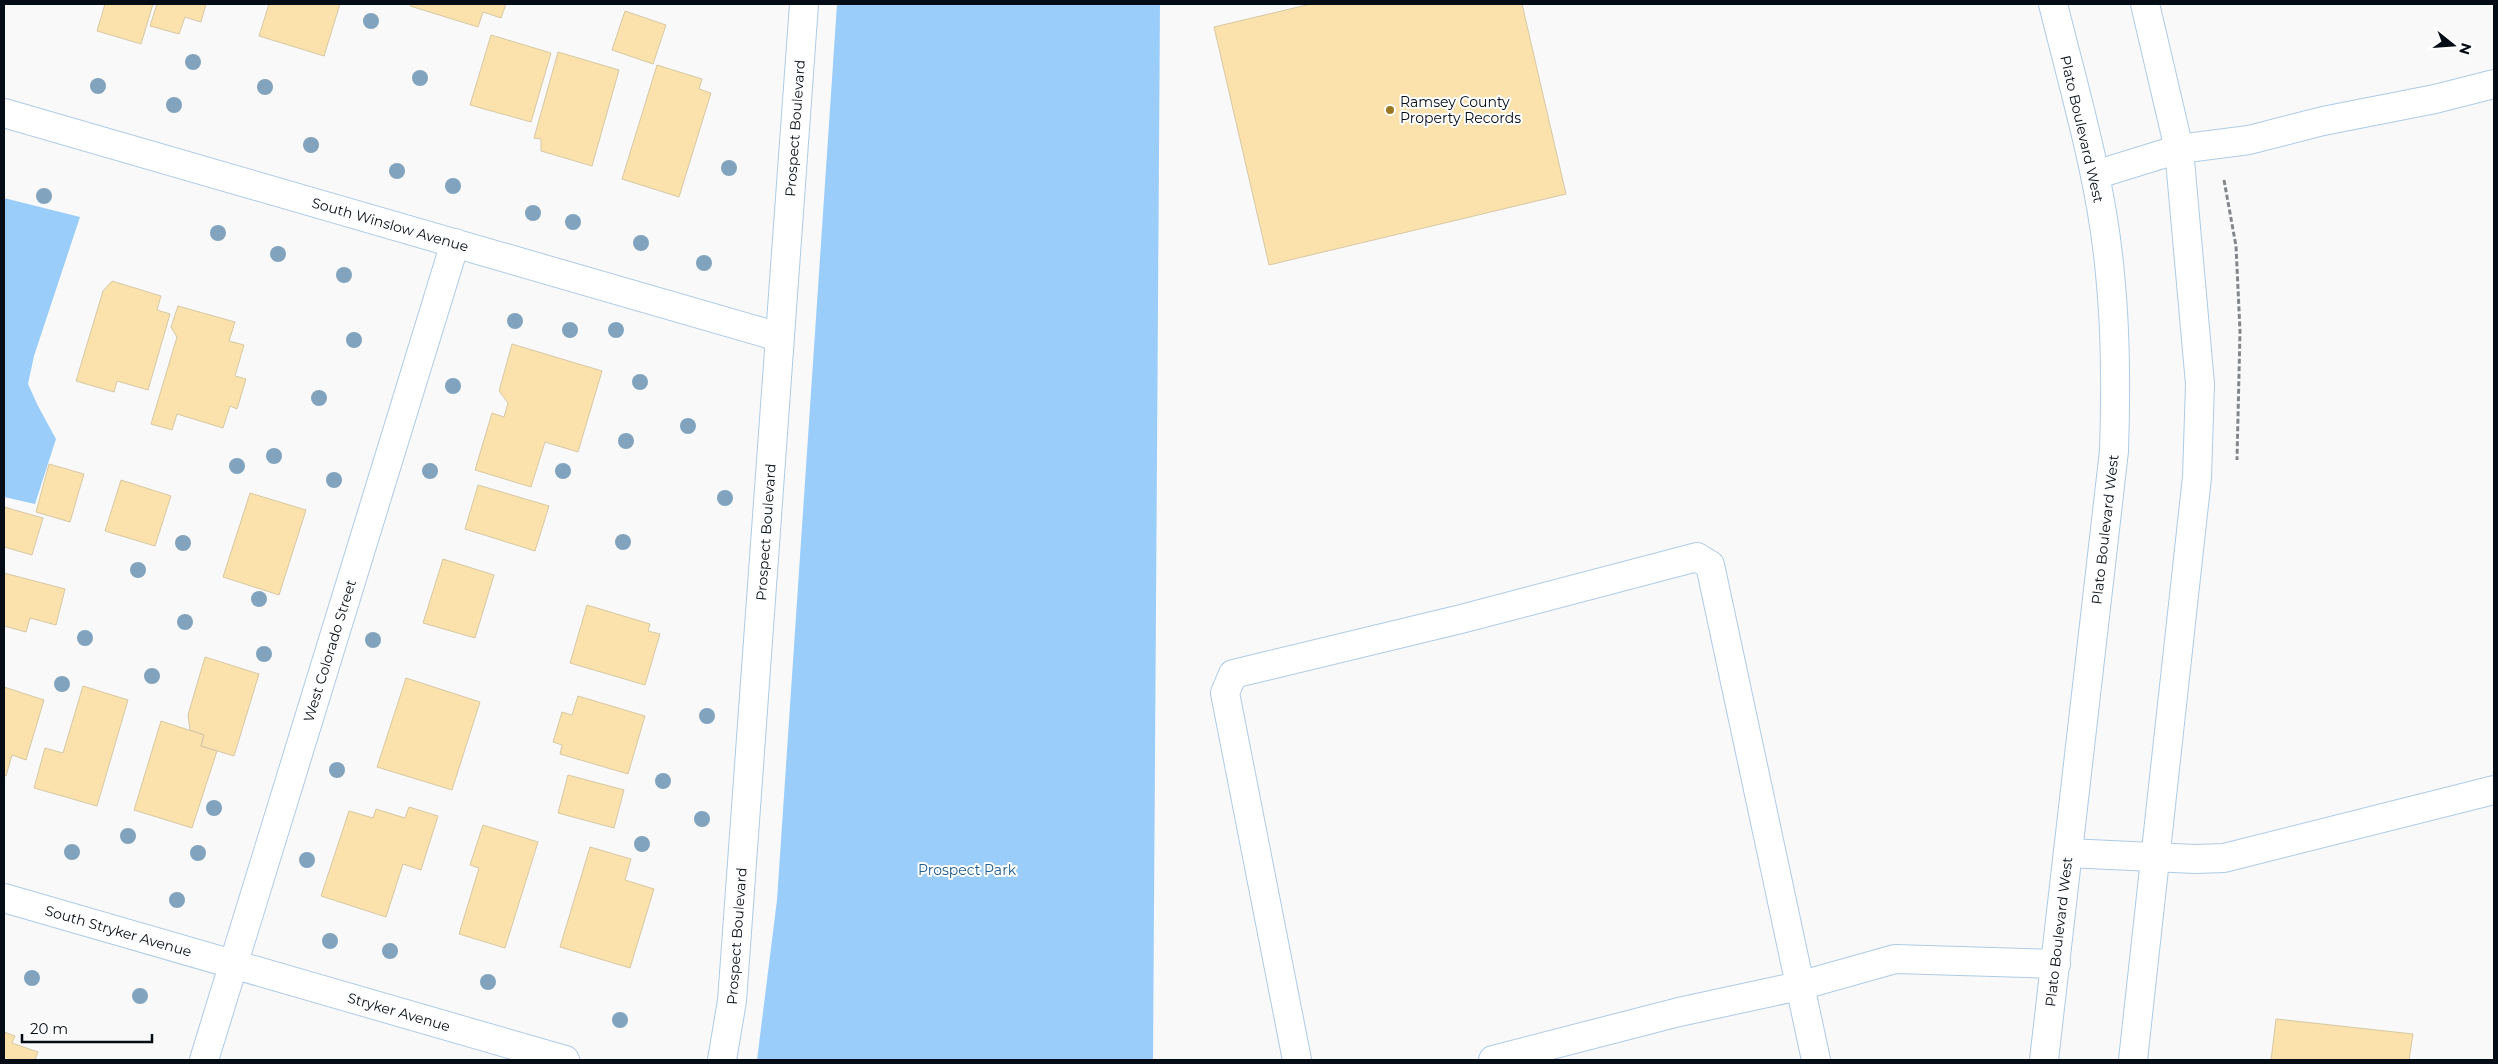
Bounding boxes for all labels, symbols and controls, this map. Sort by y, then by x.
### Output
north arrow [2428,20,2478,70]
text: N [2455,41,2476,57]
street label: Plato Boulevard West [2056,54,2108,205]
street label: Prospect Boulevard [781,59,809,197]
place label: Ramsey County Property Records [1400,93,1521,127]
marker: Ramsey County Property Records [1384,104,1396,116]
street label: South Winslow Avenue [310,193,471,256]
street label: Plato Boulevard West [2087,453,2123,605]
street label: Prospect Boulevard [752,463,780,601]
street label: West Colorado Street [299,577,360,724]
street label: Plato Boulevard West [2041,856,2076,1008]
park label: Prospect Park [918,861,1017,879]
street label: Prospect Boulevard [723,867,751,1005]
street label: South Stryker Avenue [43,901,194,961]
street label: Stryker Avenue [345,989,452,1035]
scale bar [22,1012,152,1044]
text: 20 m [30,1019,68,1038]

